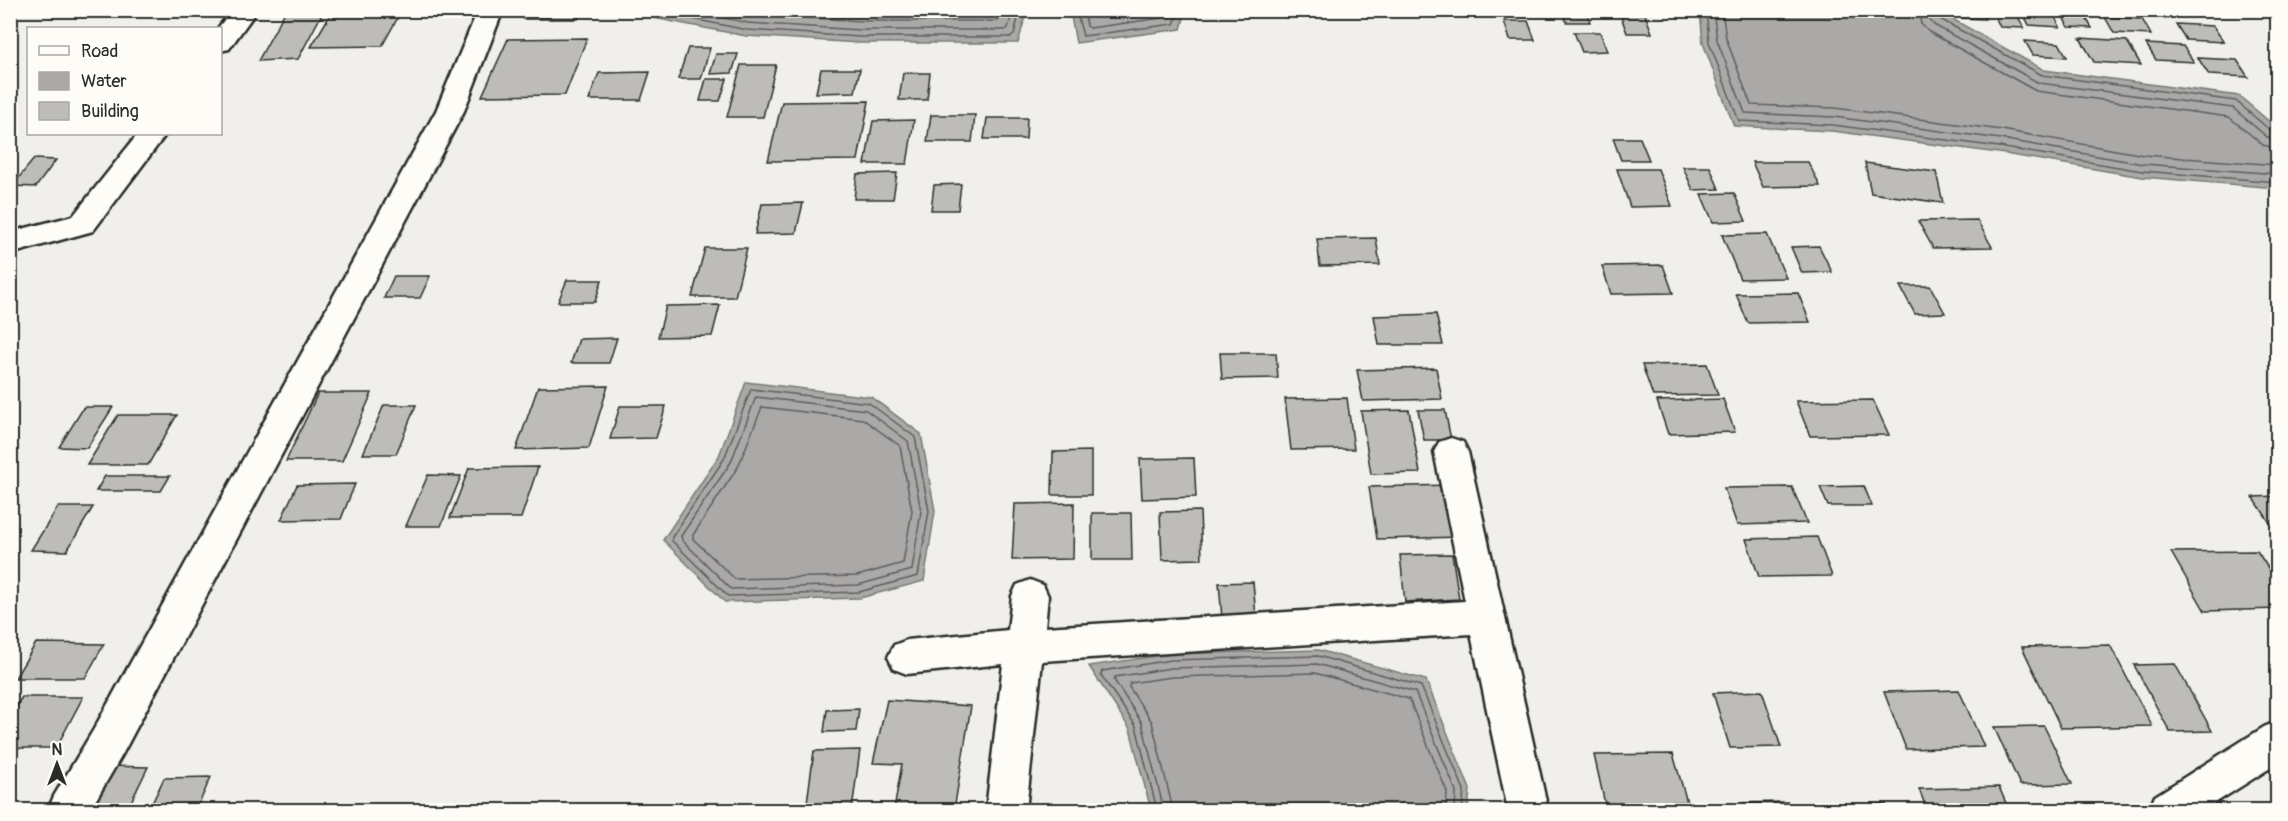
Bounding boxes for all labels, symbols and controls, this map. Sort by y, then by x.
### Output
legend [27,27,222,135]
text: Road [81,40,118,63]
text: Water [81,70,127,93]
text: Building [81,100,139,123]
north arrow [27,734,87,794]
text: N [52,740,63,760]

